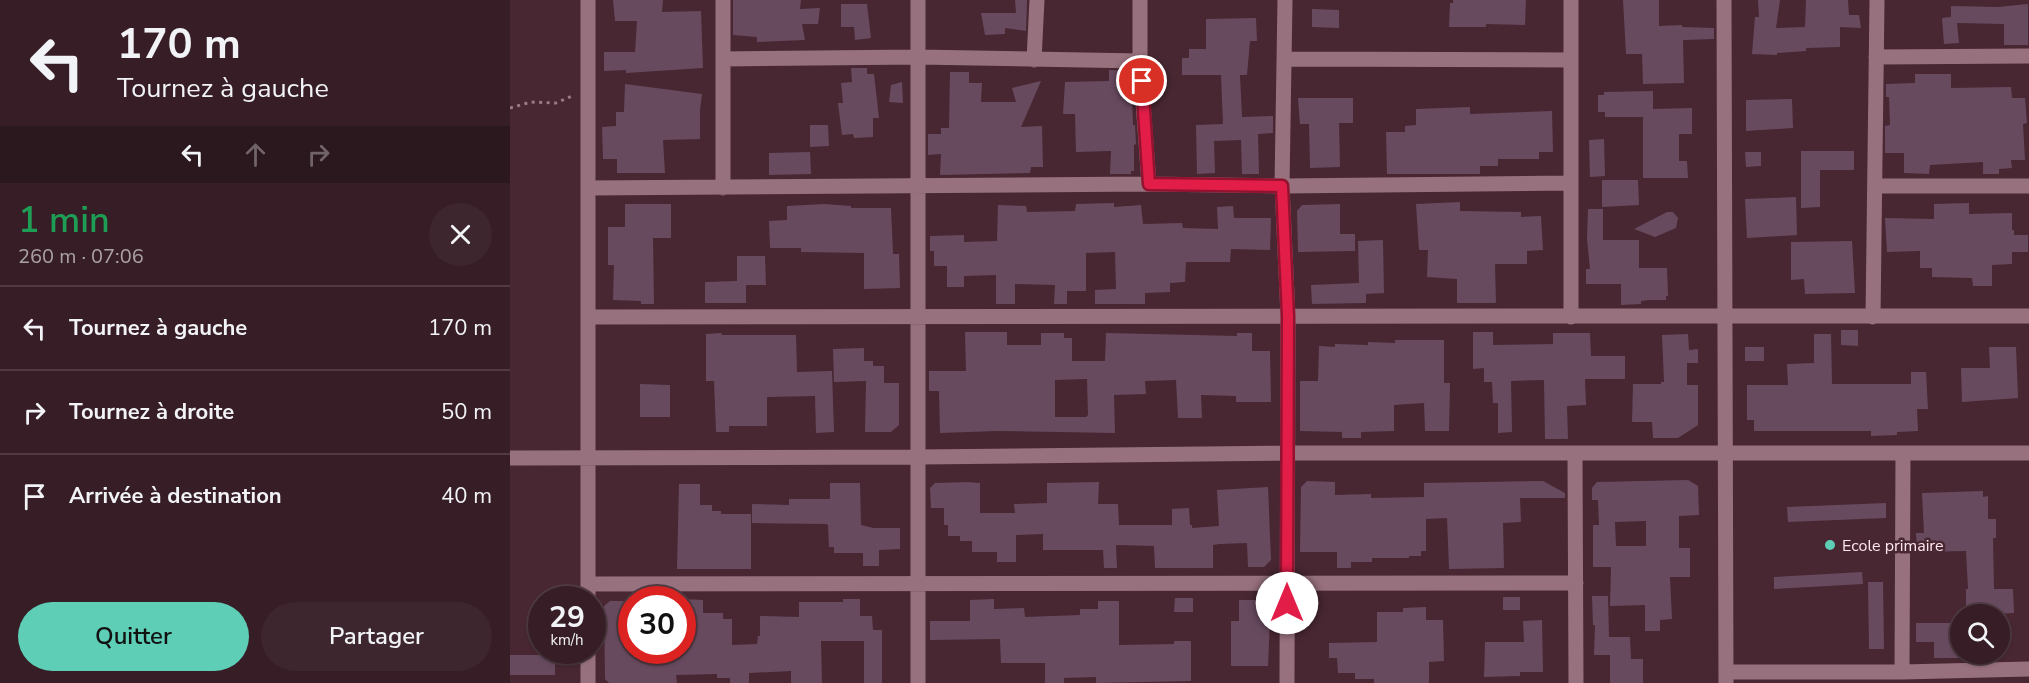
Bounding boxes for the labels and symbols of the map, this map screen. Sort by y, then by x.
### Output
pin [1116,55,1167,106]
place label: Ecole primaire [1842,535,1943,557]
marker: Ecole primaire [1823,538,1837,552]
position arrow [1255,571,1319,635]
speed limit sign: 30 [618,586,696,664]

